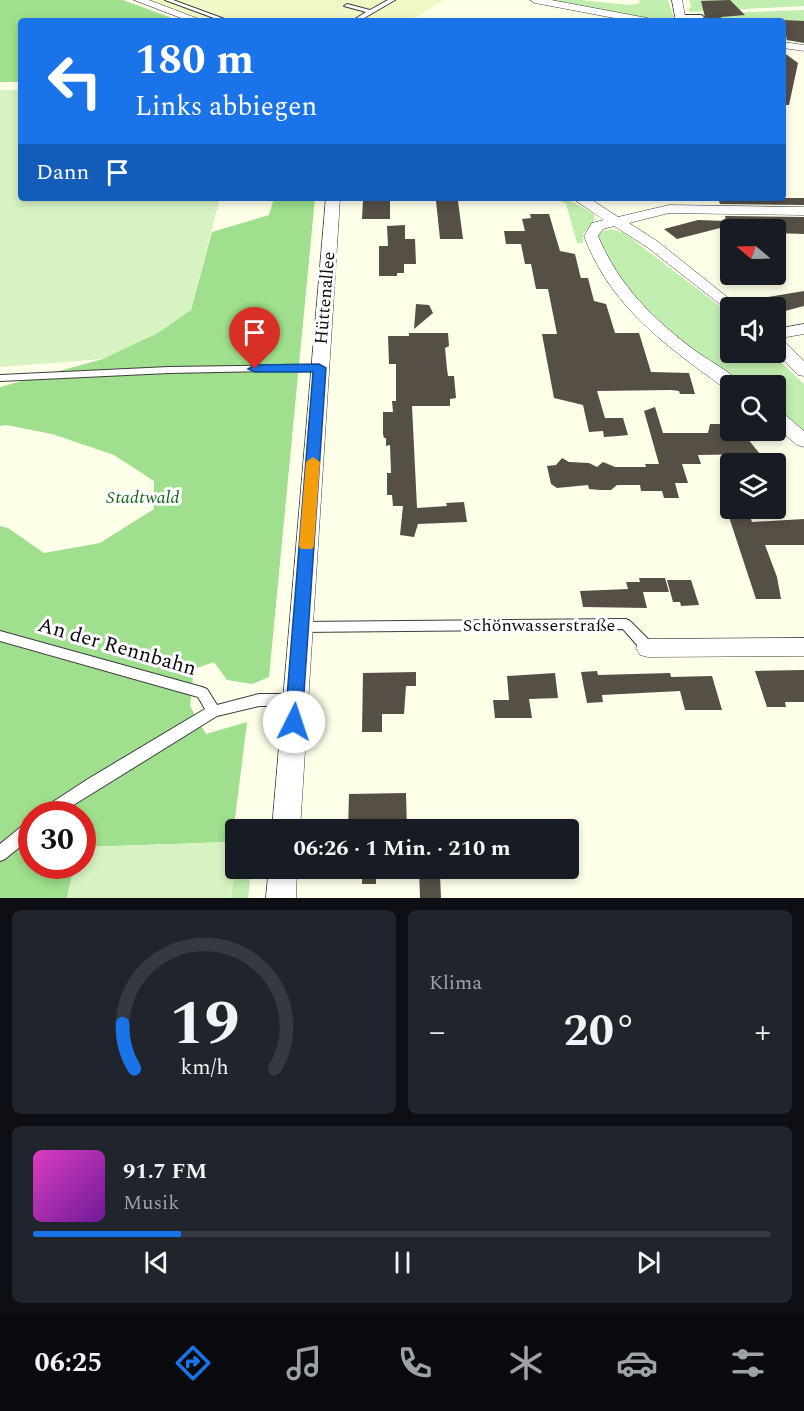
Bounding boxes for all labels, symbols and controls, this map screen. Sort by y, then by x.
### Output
text: 180 m [135,29,254,92]
icon: left [36,42,114,120]
text: Links abbiegen [135,86,317,128]
text: Dann [36,156,89,189]
icon: arrive [101,156,134,189]
north arrow [720,219,786,285]
map controls [720,219,786,519]
street label: Hüttenallee [307,250,343,346]
button: sound [720,297,786,363]
pin [229,307,280,369]
icon: arrive [238,316,271,349]
button: search [720,375,786,441]
button: layers [720,453,786,519]
park label: Stadtwald [106,484,180,511]
street label: An der Rennbahn [34,609,200,685]
street label: Schönwasserstraße [463,612,615,639]
position arrow [262,690,326,754]
speed limit sign: 30 [18,801,96,879]
text: 06:26 · 1 Min. · 210 m [293,832,511,865]
text: Klima [429,968,482,998]
text: 19 [169,977,239,1072]
text: 20° [564,997,637,1066]
text: − [429,1007,446,1057]
text: + [755,1007,771,1057]
text: km/h [180,1051,228,1084]
text: 91.7 FM [123,1155,207,1188]
text: Musik [123,1188,179,1218]
icon: previous [140,1246,173,1279]
icon: pause [386,1246,419,1279]
icon: next [632,1246,665,1279]
text: 06:25 [35,1342,102,1384]
icon: directions [172,1342,214,1384]
icon: music [283,1342,325,1384]
icon: phone [394,1342,436,1384]
icon: climate [505,1342,547,1384]
icon: car [616,1342,658,1384]
icon: filters [727,1342,769,1384]

